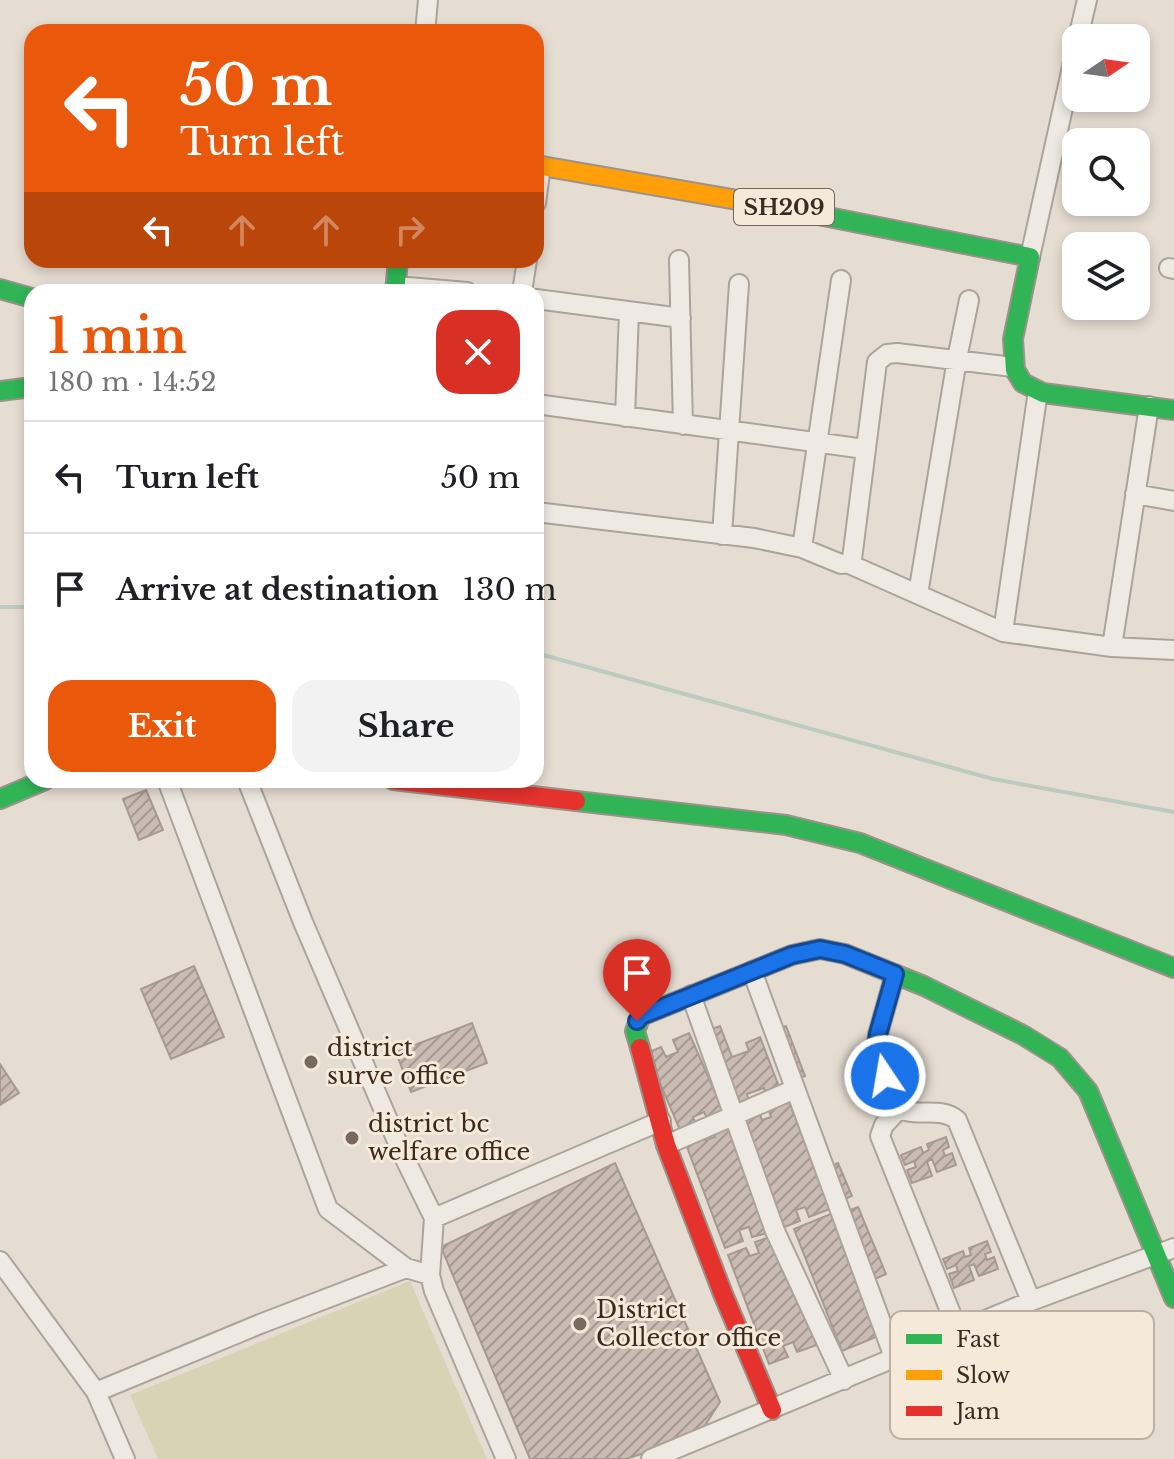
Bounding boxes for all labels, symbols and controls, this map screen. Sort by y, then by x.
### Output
north arrow [1062,24,1150,112]
map controls [1062,24,1150,320]
text: 50 m [180,51,332,120]
icon: left [48,56,152,160]
text: Turn left [180,120,344,165]
button: search [1062,128,1150,216]
road number: SH209 [734,189,834,225]
icon: left [136,208,180,252]
icon: ahead [220,208,264,252]
icon: ahead [304,208,348,252]
icon: right [388,208,432,252]
button: layers [1062,232,1150,320]
text: 1 min [48,306,187,366]
button: close [436,310,520,394]
text: 180 m · 14:52 [48,366,217,398]
icon: left [48,455,92,499]
text: Turn left [116,459,259,496]
text: 50 m [441,459,520,496]
icon: arrive [48,567,92,611]
text: Arrive at destination [116,571,439,608]
text: 130 m [463,571,557,608]
button: Exit [48,680,276,772]
button: Share [292,680,520,772]
pin [603,939,671,1021]
icon: arrive [615,951,659,995]
place label: district surve office [327,1033,466,1090]
position arrow [843,1034,927,1118]
marker: district surve office [302,1053,320,1071]
place label: district bc welfare office [368,1109,530,1166]
marker: district bc welfare office [343,1129,361,1147]
place label: District Collector office [596,1295,781,1352]
legend [890,1311,1154,1439]
marker: District Collector office [571,1315,589,1333]
text: Fast [956,1326,1001,1353]
text: Slow [956,1362,1010,1389]
text: Jam [953,1398,1000,1425]

